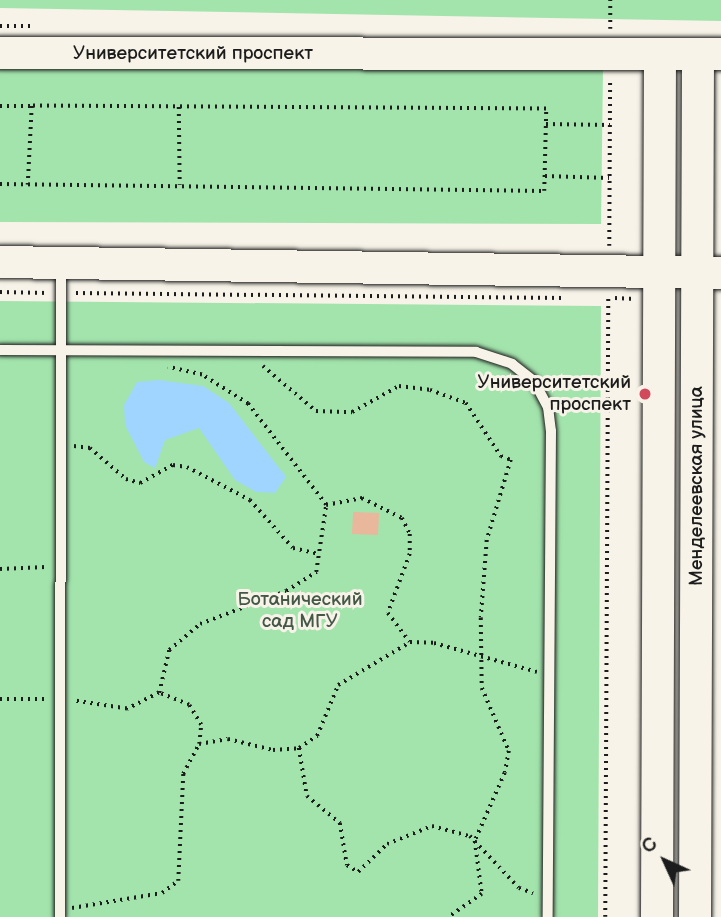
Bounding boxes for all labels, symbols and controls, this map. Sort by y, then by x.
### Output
street label: Университетский проспект [73,43,313,65]
place label: Университетский проспект [477,372,631,416]
marker: Университетский проспект [637,386,653,402]
street label: Менделеевская улица [686,386,708,586]
park label: Ботанический сад МГУ [237,589,363,633]
north arrow [630,826,700,896]
text: С [637,833,663,859]

